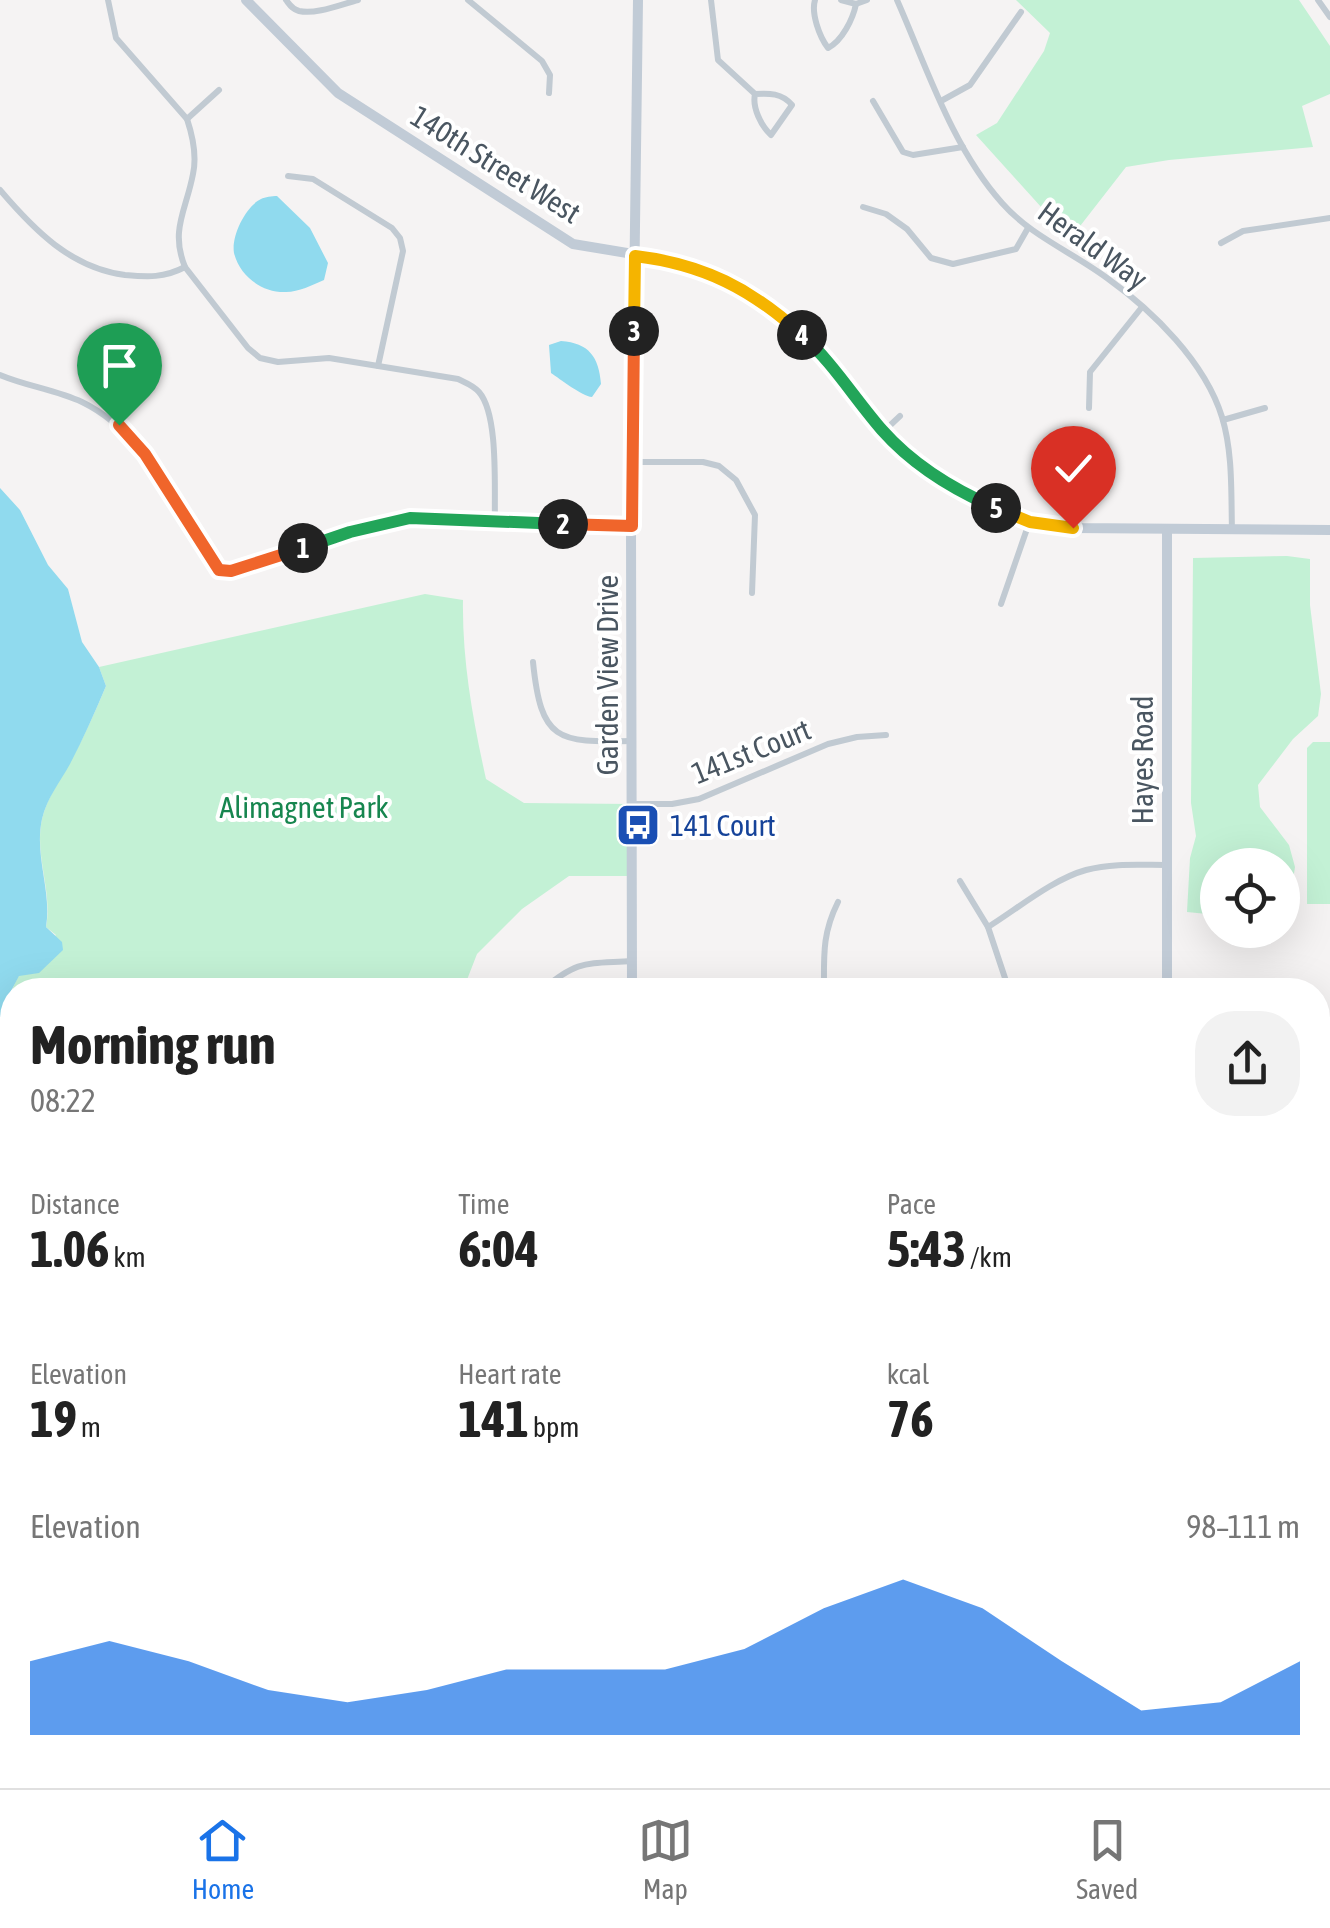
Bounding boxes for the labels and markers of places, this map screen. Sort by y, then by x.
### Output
pin: 3 [609,306,659,356]
pin: 4 [777,310,827,360]
pin [77,323,162,426]
pin [1031,426,1116,529]
pin: 5 [971,483,1021,533]
pin: 2 [538,499,588,549]
pin: 1 [278,523,328,573]
bus stop icon: 141 Court [615,802,661,848]
place label: 141 Court [670,808,776,842]

